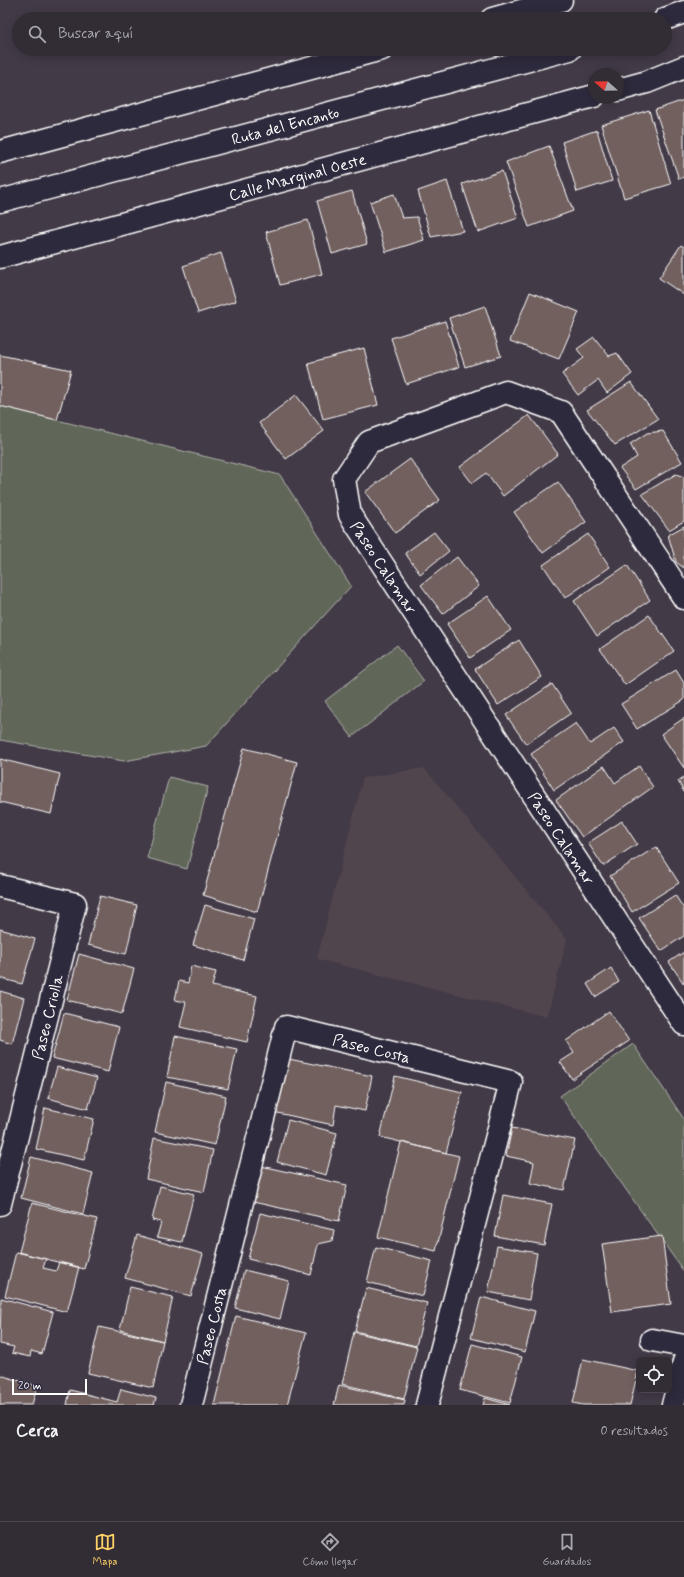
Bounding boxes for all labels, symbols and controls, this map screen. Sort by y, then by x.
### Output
search box [12,12,672,56]
icon: search [26,23,48,45]
text: Buscar aquí [58,24,133,44]
north arrow [588,68,624,104]
street label: Ruta del Encanto [229,102,341,151]
street label: Calle Marginal Oeste [227,149,369,207]
street label: Paseo Calamar [345,517,421,619]
street label: Paseo Calamar [523,788,599,890]
street label: Paseo Criolla [28,972,69,1062]
street label: Paseo Costa [330,1030,412,1069]
street label: Paseo Costa [193,1285,232,1367]
map controls [636,1357,672,1393]
button: locate [636,1357,672,1393]
scale bar [12,1377,87,1396]
text: 20 m [18,1379,41,1393]
text: Cerca [16,1420,59,1442]
text: 0 resultados [600,1423,668,1440]
tab: Mapa [92,1531,118,1569]
tab: Cómo llegar [303,1531,358,1569]
tab: Guardados [543,1531,591,1569]

